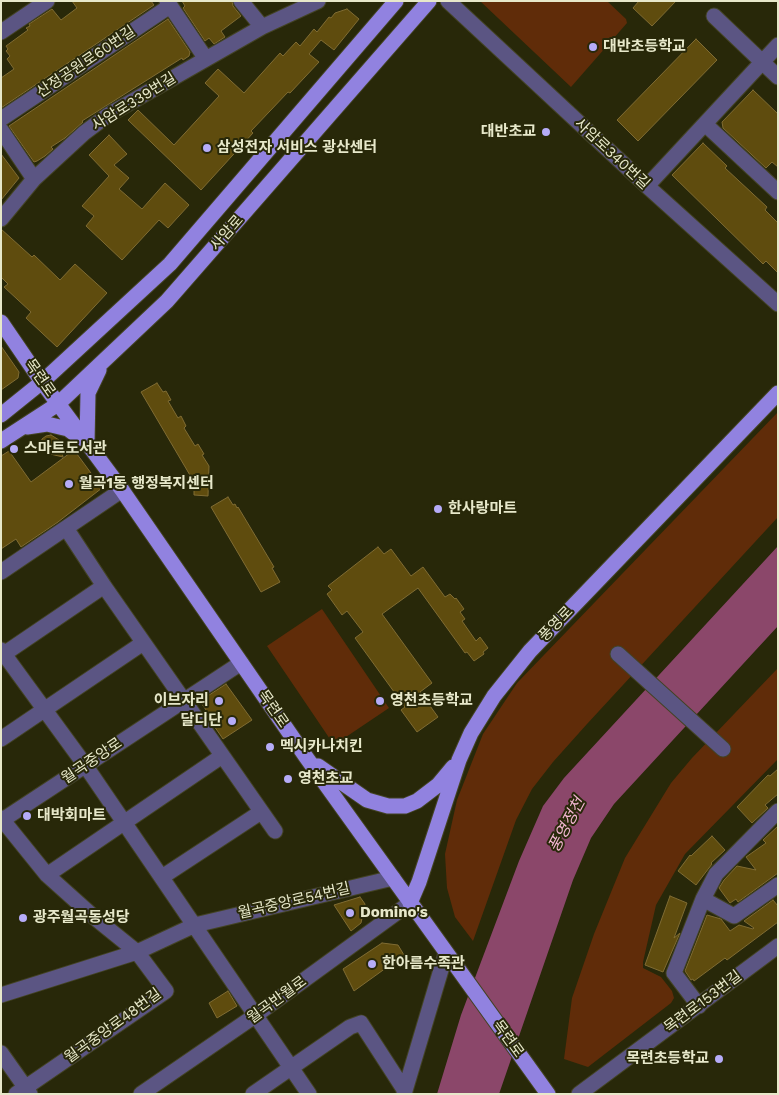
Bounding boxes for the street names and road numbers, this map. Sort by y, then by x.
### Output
street label: 산정공원로60번길 [33,22,139,102]
street label: 사암로339번길 [89,69,179,135]
street label: 사암로340번길 [571,115,653,193]
street label: 사암로 [207,211,247,255]
street label: 목련로 [21,356,59,400]
street label: 풍영로 [535,603,577,645]
street label: 목련로 [254,687,292,731]
street label: 월곡중앙로 [58,734,126,788]
street label: 월곡중앙로54번길 [236,879,352,923]
street label: 목련로153번길 [661,967,745,1037]
street label: 월곡반월로 [244,972,310,1028]
street label: 월곡중앙로48번길 [61,985,165,1067]
street label: 목련로 [489,1017,527,1061]

